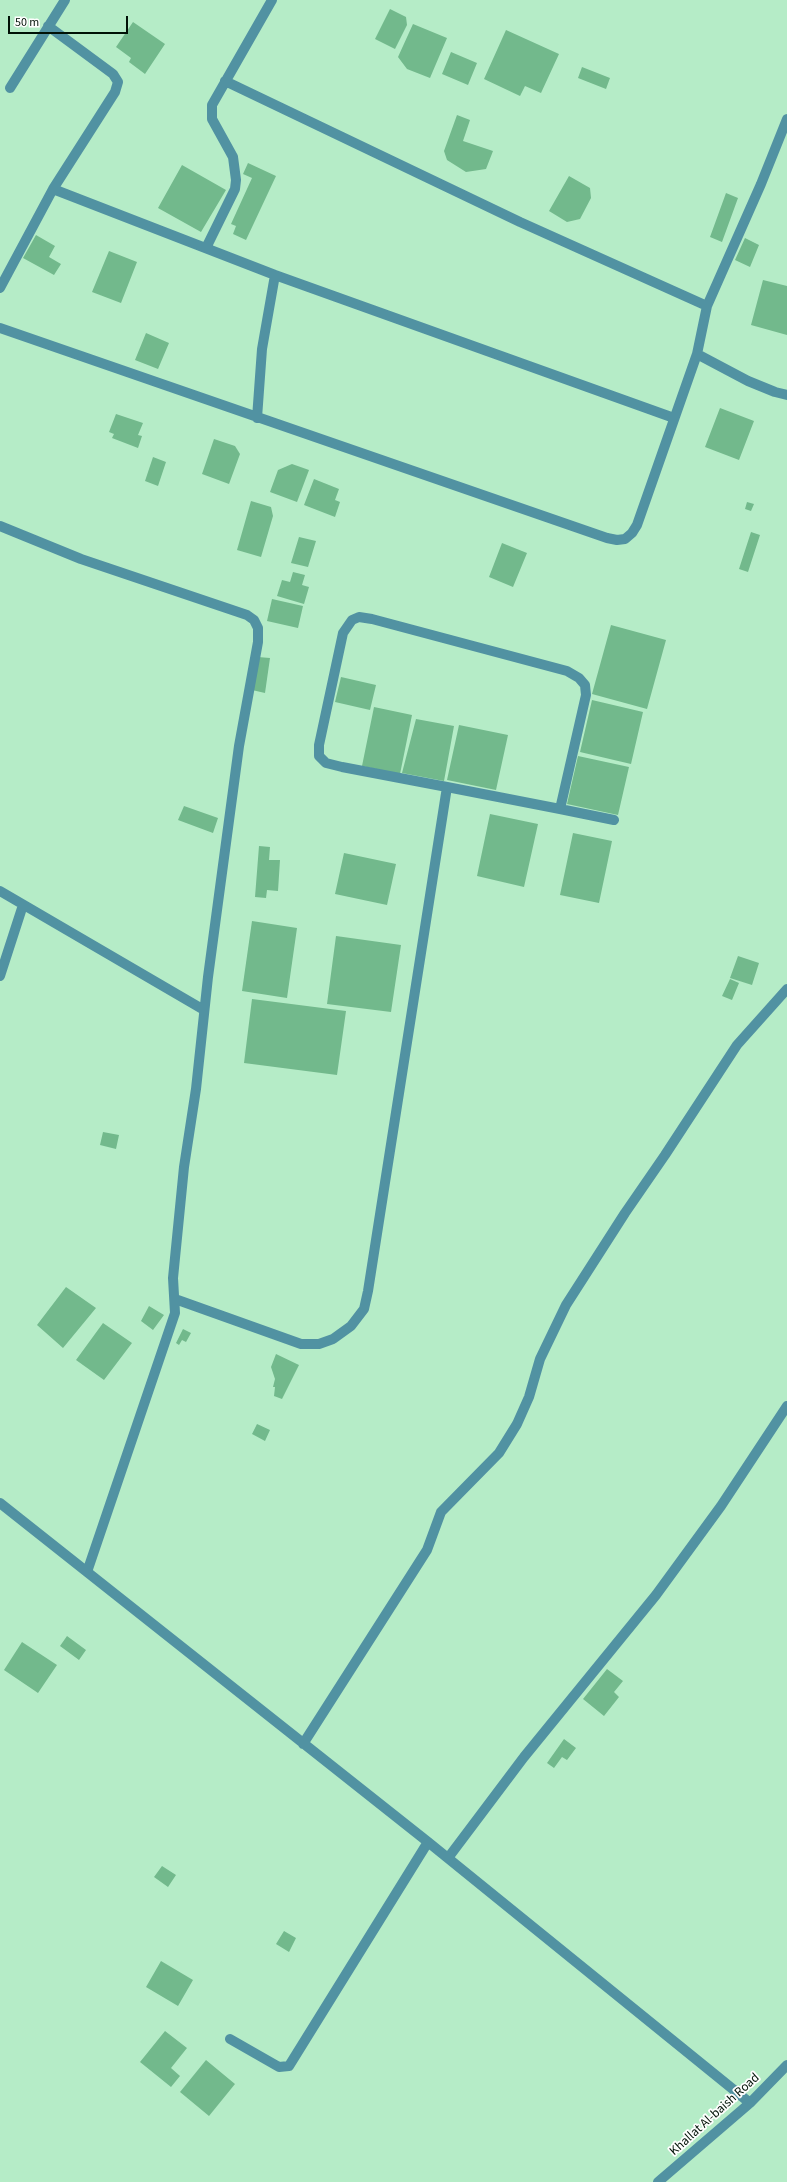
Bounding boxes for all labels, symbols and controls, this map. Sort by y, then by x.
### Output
scale bar [10,8,130,34]
text: 50 m [15,14,39,31]
street label: Khallat Al-baish Road [667,2071,763,2159]

